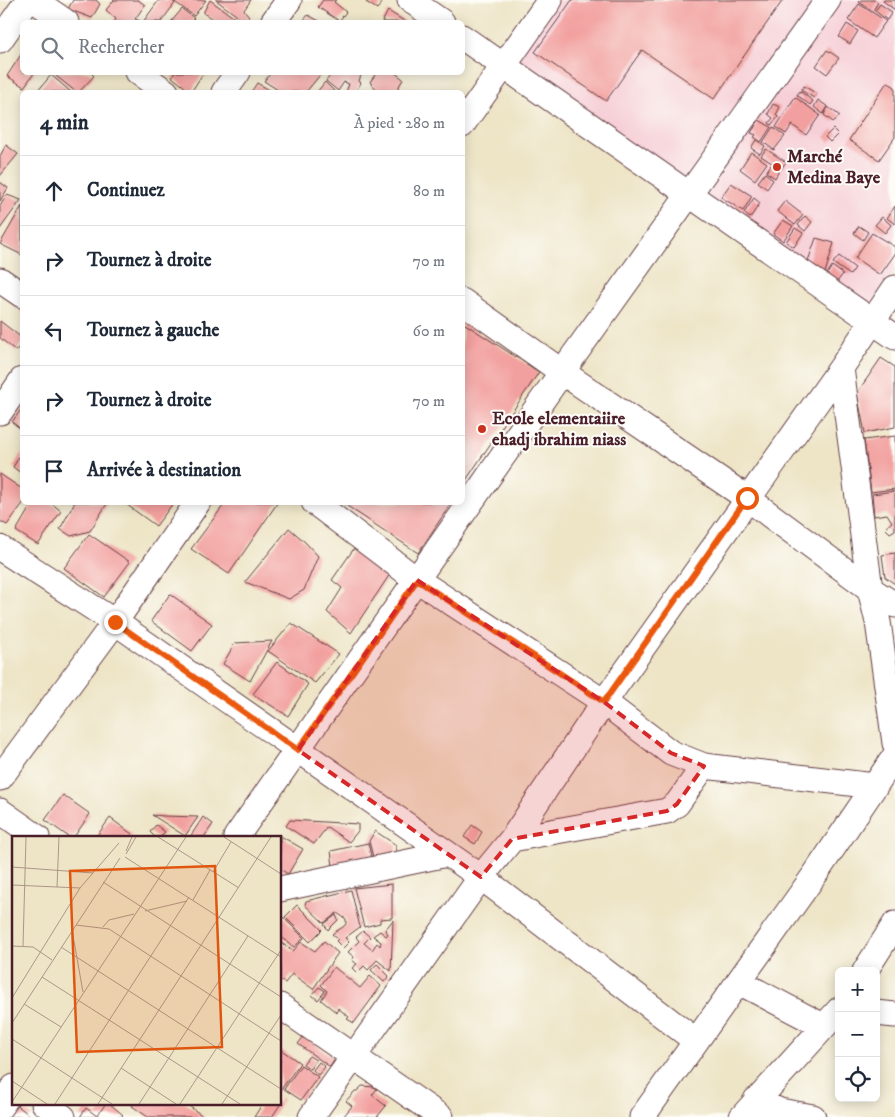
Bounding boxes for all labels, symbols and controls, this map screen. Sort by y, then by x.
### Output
search box [20,20,465,75]
icon: search [38,34,66,62]
text: Rechercher [78,36,164,59]
text: 4 min [40,110,89,136]
text: À pied · 280 m [354,113,445,133]
place label: Marché Medina Baye [787,146,881,189]
marker: Marché Medina Baye [771,161,783,173]
icon: ahead [40,177,68,205]
text: Continuez [87,179,165,202]
text: 80 m [413,181,445,201]
icon: right [40,247,68,275]
text: Tournez à droite [87,249,212,272]
text: 70 m [413,251,445,271]
icon: left [40,317,68,345]
text: Tournez à gauche [87,319,219,342]
text: 60 m [413,321,445,341]
icon: right [40,387,68,415]
text: Tournez à droite [87,389,212,412]
text: 70 m [413,391,445,411]
place label: Ecole elementaiire ehadj ibrahim niass [492,408,626,451]
marker: Ecole elementaiire ehadj ibrahim niass [476,423,488,435]
icon: arrive [40,457,68,485]
text: Arrivée à destination [87,459,241,482]
route start [736,487,759,510]
route end [104,611,127,634]
inset map [12,836,281,1104]
map controls [835,967,880,1102]
button: + [835,967,880,1012]
button: − [835,1012,880,1057]
button: locate [835,1057,880,1102]

